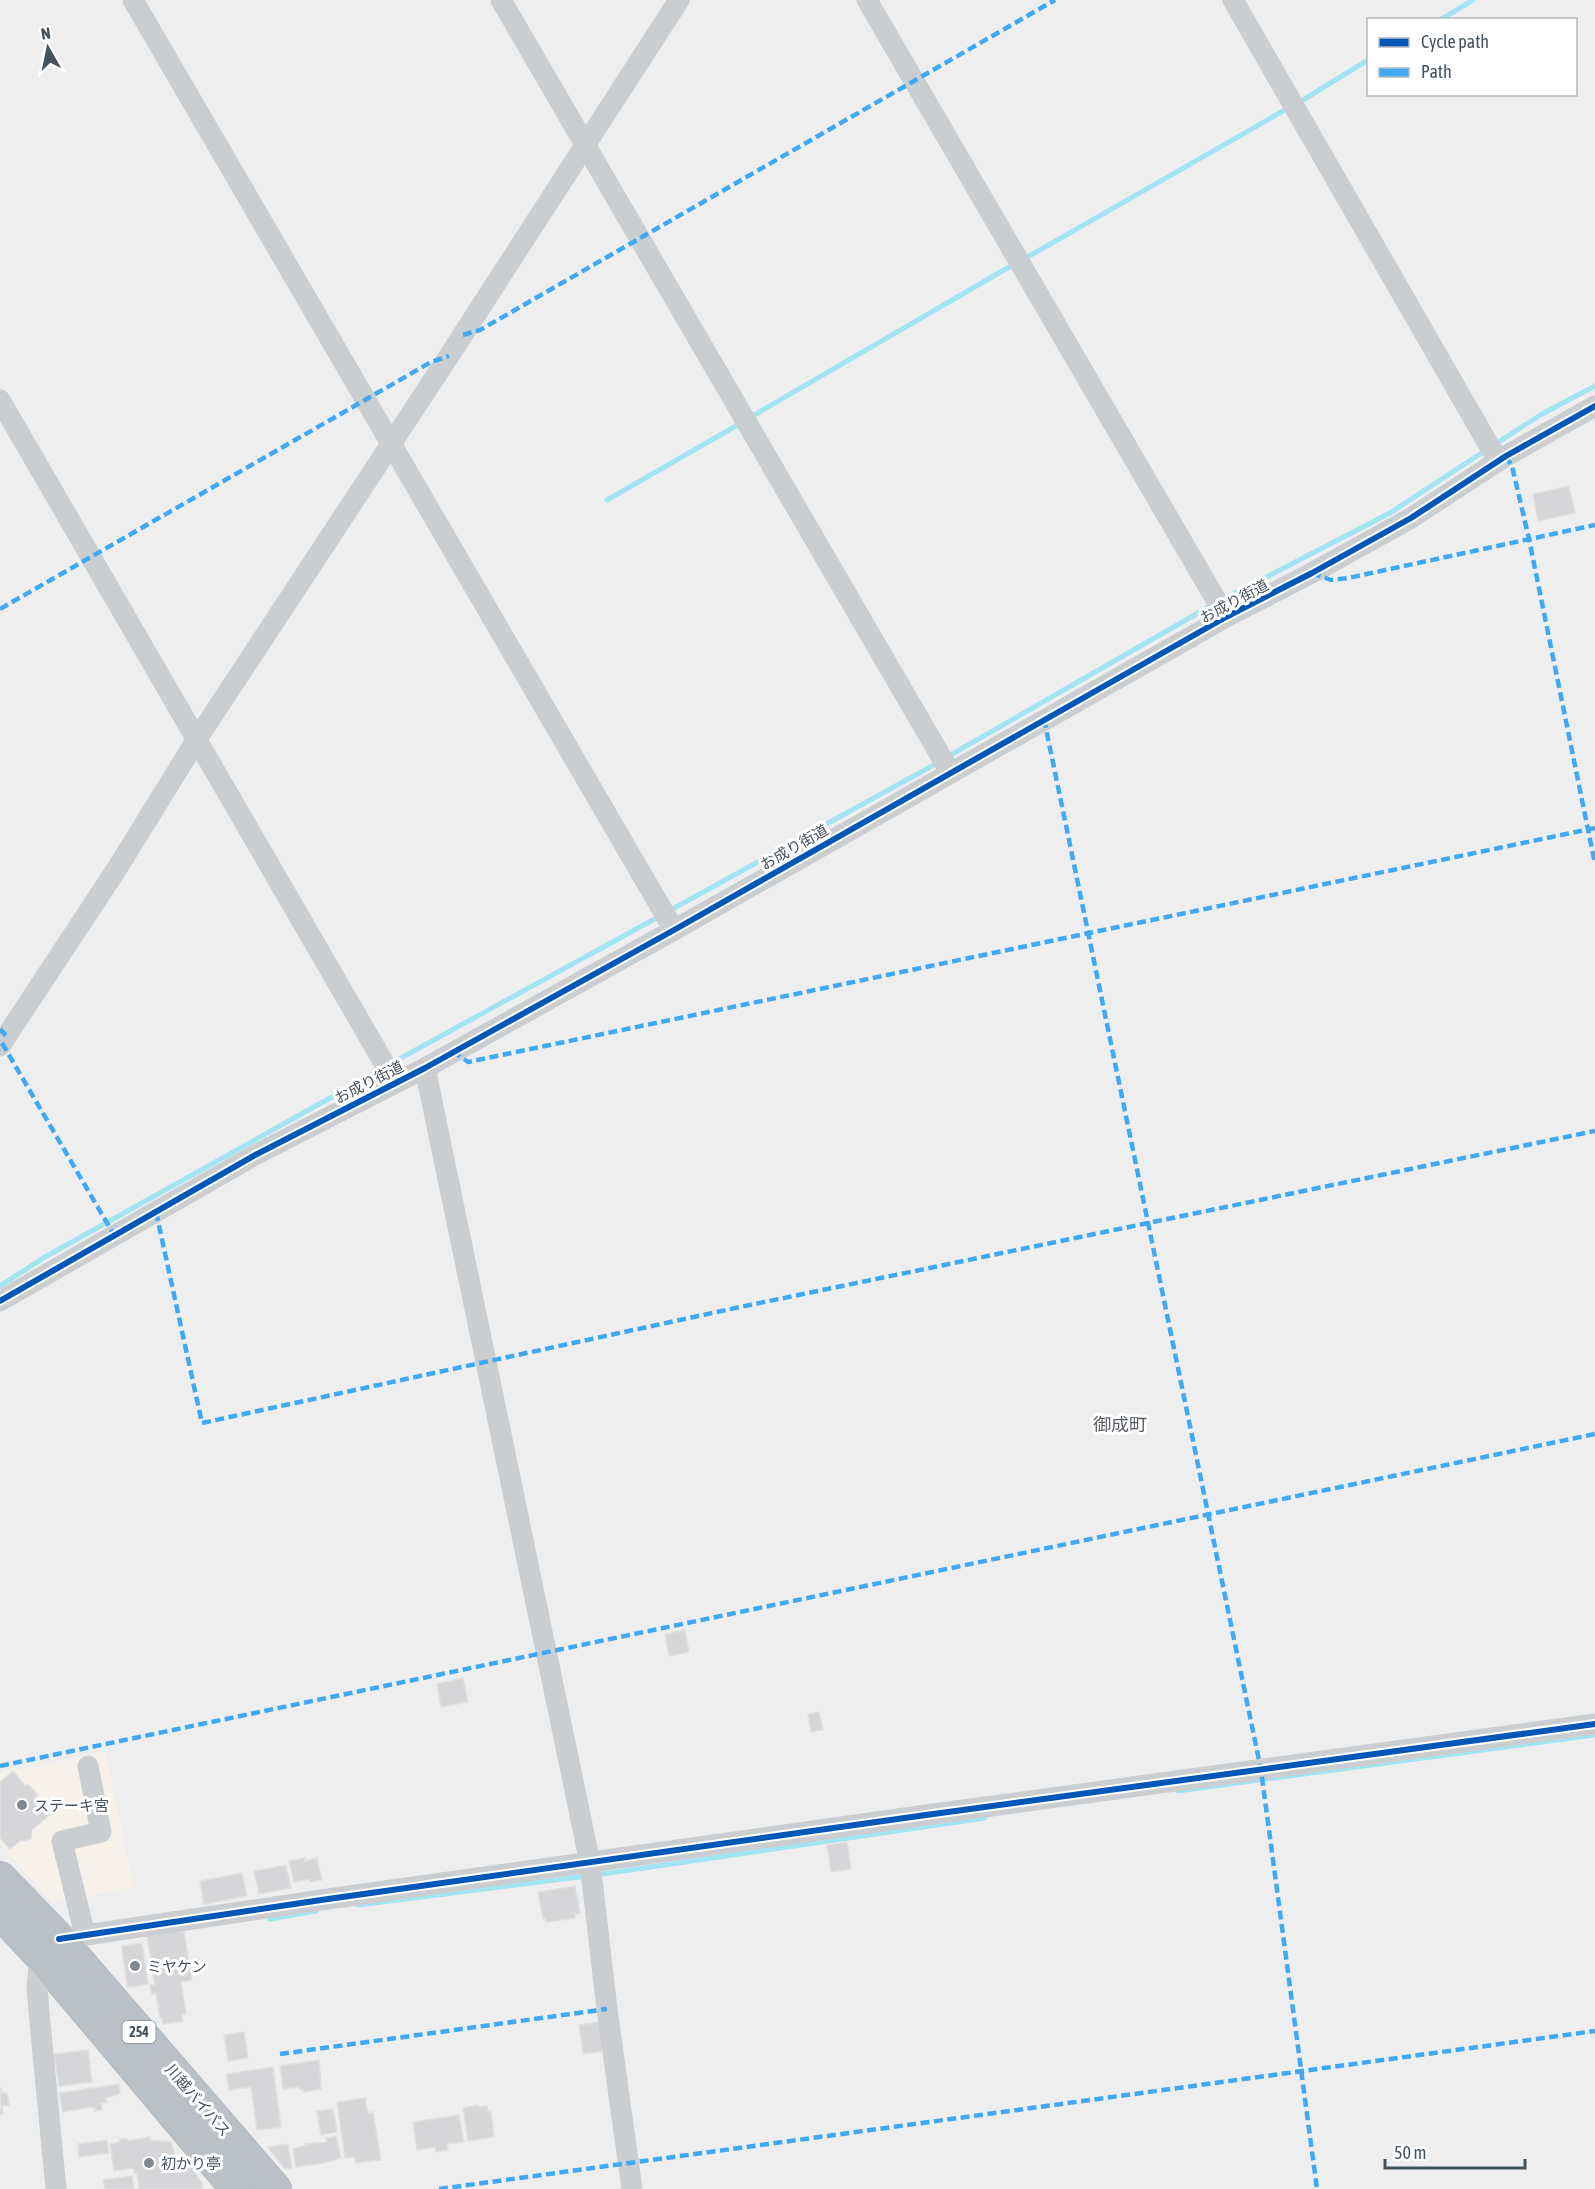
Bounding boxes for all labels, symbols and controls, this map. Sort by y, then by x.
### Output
north arrow [18,18,78,78]
legend [1367,18,1577,96]
text: N [40,24,52,43]
text: Cycle path [1421,31,1489,52]
text: Path [1421,61,1452,82]
street label: お成り街道 [1197,576,1271,626]
street label: お成り街道 [757,821,831,873]
street label: お成り街道 [332,1057,406,1107]
district label: 御成町 [1093,1414,1147,1435]
place label: ステーキ宮 [34,1797,109,1814]
marker: ステーキ宮 [15,1798,29,1812]
place label: ミヤケン [147,1958,207,1975]
marker: ミヤケン [128,1959,142,1973]
road number: 254 [122,2021,156,2043]
street label: 川越バイパス [162,2061,234,2139]
scale bar [1385,2132,1524,2170]
text: 50 m [1394,2142,1426,2163]
place label: 初かり亭 [161,2155,221,2172]
marker: 初かり亭 [142,2156,156,2170]

